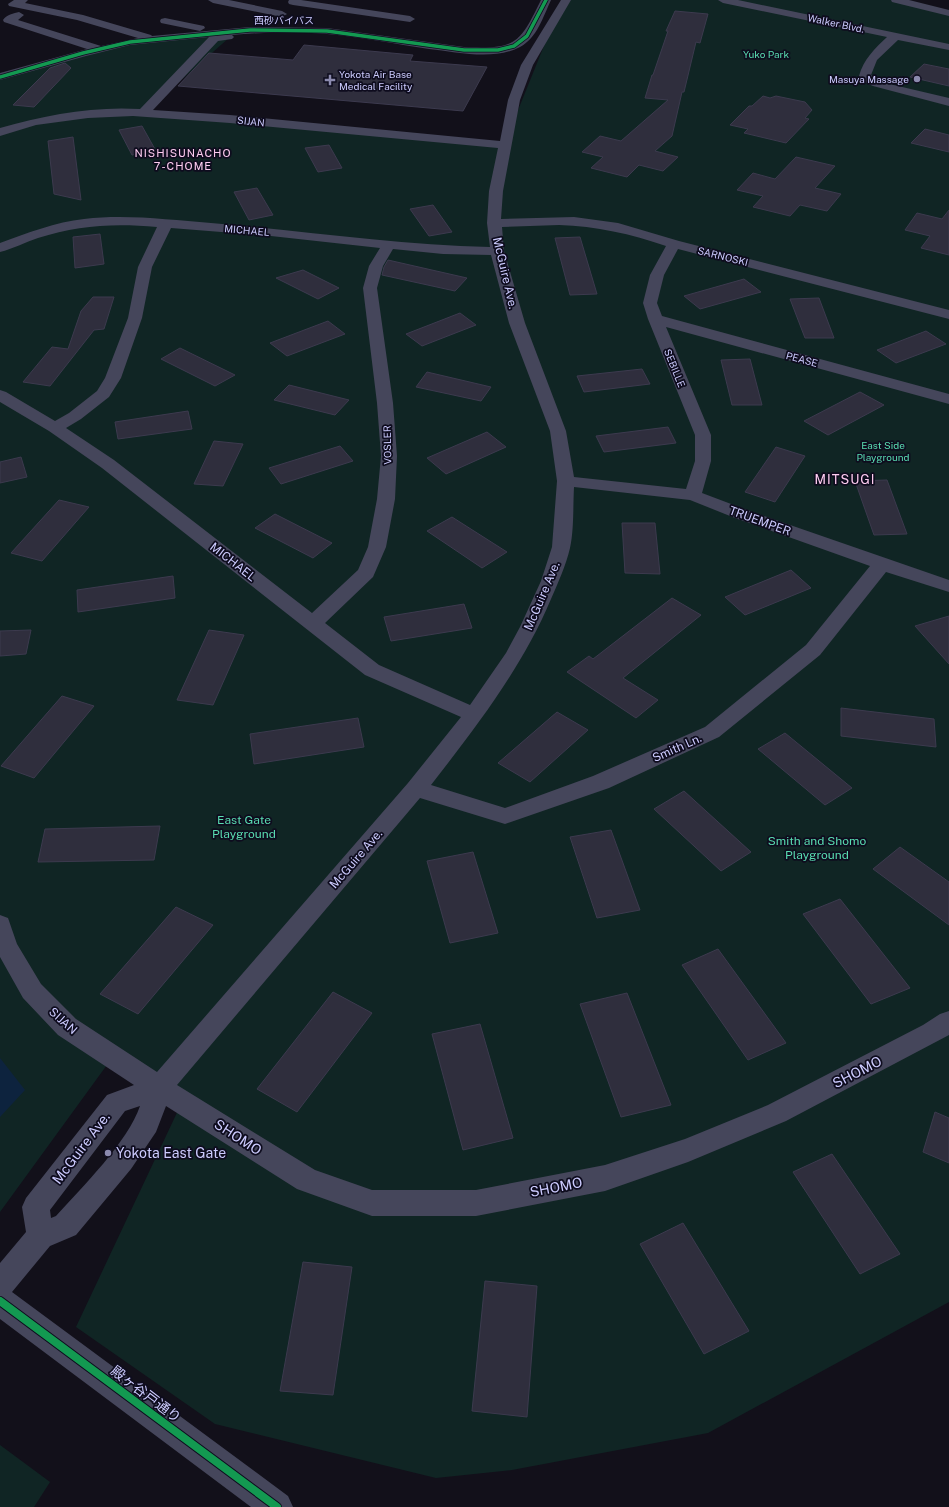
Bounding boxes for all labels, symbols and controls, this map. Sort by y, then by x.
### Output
street label: Walker Blvd. [807,11,865,35]
street label: 西砂バイパス [254,14,314,26]
park label: Yuko Park [743,48,789,60]
place label: Yokota Air Base Medical Facility [339,68,413,92]
place label: Masuya Massage [829,73,909,85]
marker: Yokota Air Base Medical Facility [324,74,336,86]
marker: Masuya Massage [912,74,922,84]
street label: SIJAN [237,114,265,128]
district label: NISHISUNACHO 7-CHOME [134,147,232,172]
street label: MICHAEL [224,222,270,238]
street label: McGuire Ave. [490,236,520,310]
street label: SARNOSKI [697,244,749,268]
street label: SEBILLE [662,347,688,389]
street label: PEASE [785,349,819,369]
street label: VOSLER [381,425,393,465]
park label: East Side Playground [856,439,910,463]
district label: MITSUGI [815,472,875,487]
street label: TRUEMPER [727,503,793,539]
street label: MICHAEL [207,540,259,584]
street label: McGuire Ave. [521,559,563,633]
street label: Smith Ln. [650,731,704,765]
park label: East Gate Playground [212,813,276,841]
street label: McGuire Ave. [327,827,385,891]
park label: Smith and Shomo Playground [768,834,866,862]
street label: SIJAN [46,1005,80,1037]
street label: SHOMO [830,1053,884,1091]
street label: McGuire Ave. [49,1109,113,1187]
street label: SHOMO [211,1116,265,1158]
place label: Yokota East Gate [116,1145,226,1161]
marker: Yokota East Gate [103,1148,113,1158]
street label: SHOMO [528,1174,584,1200]
street label: 殿ヶ谷戸通り [108,1362,184,1426]

